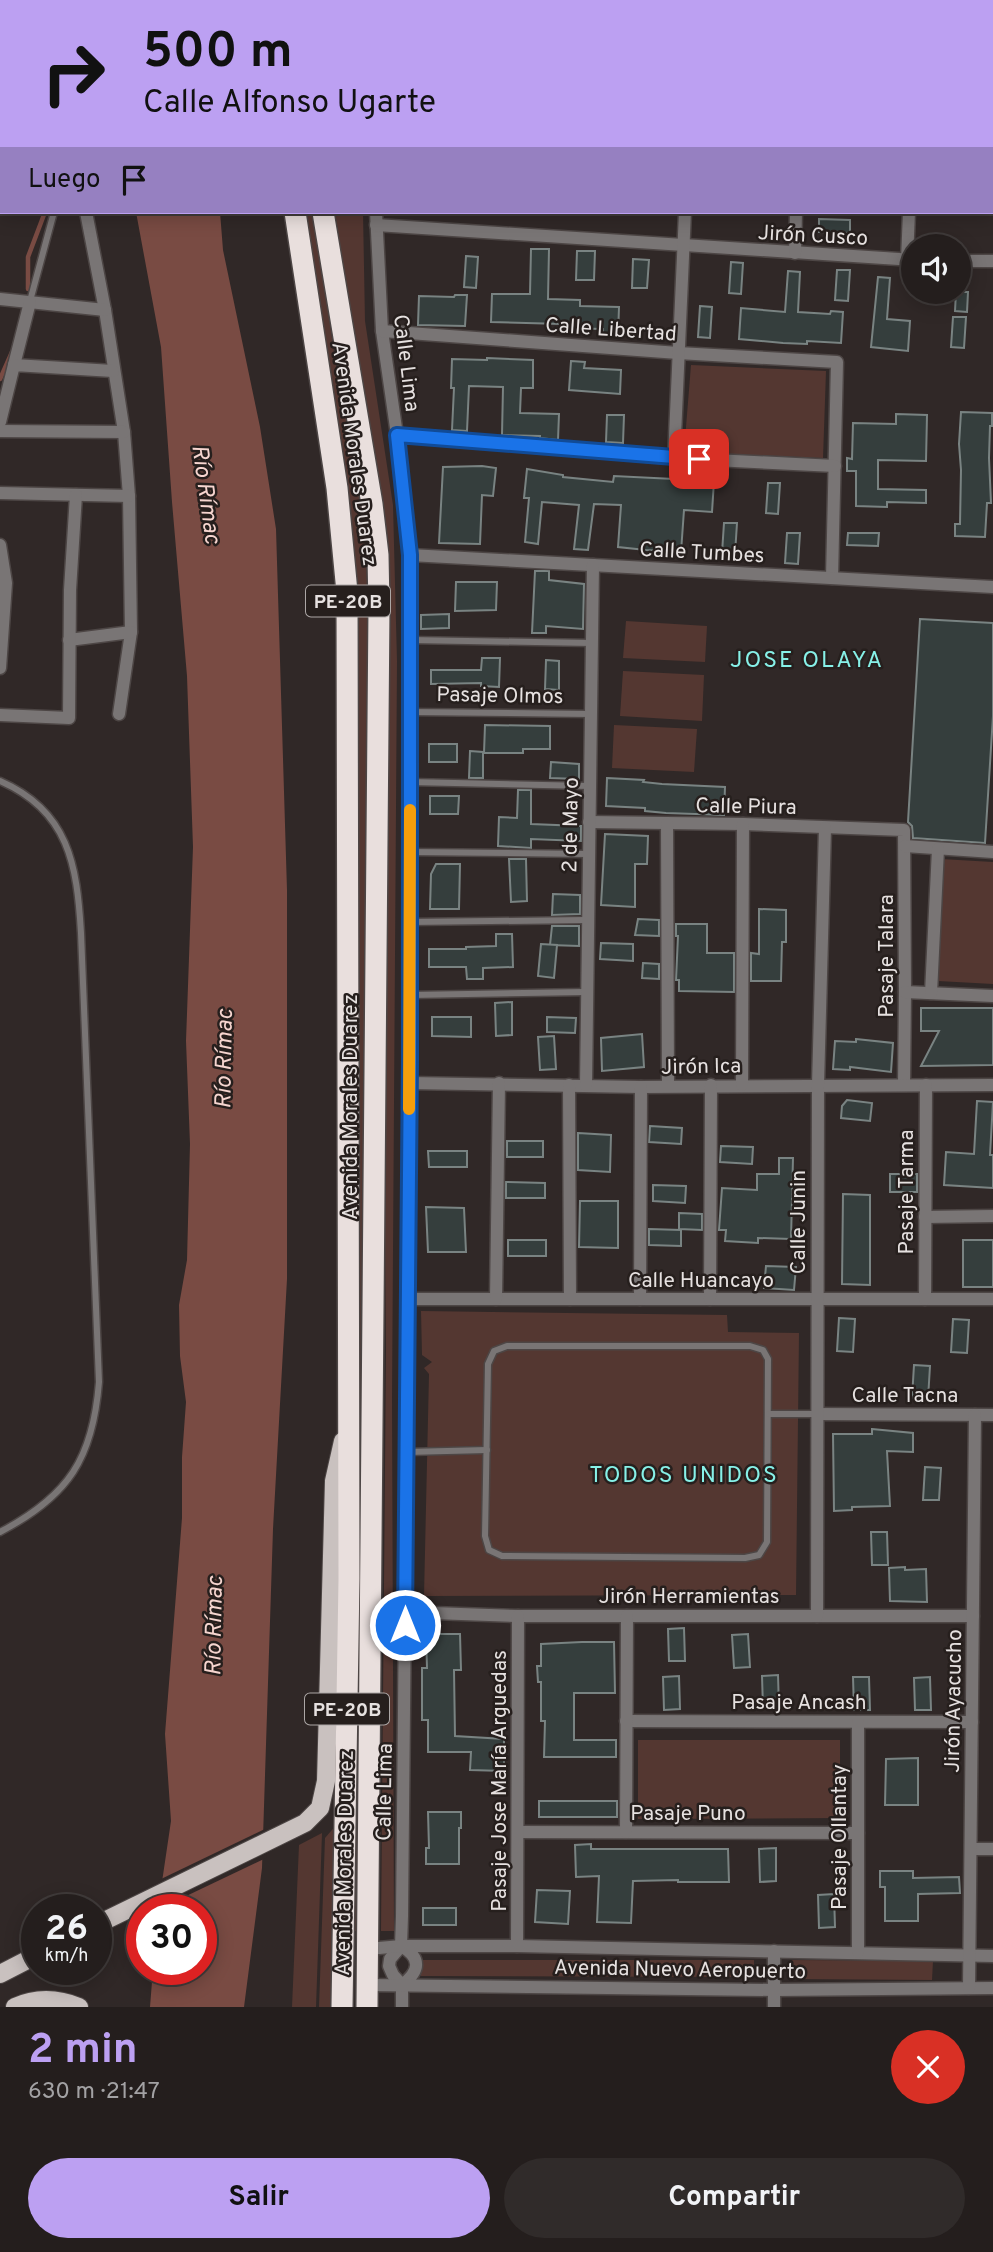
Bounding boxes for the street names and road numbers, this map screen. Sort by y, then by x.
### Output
street label: Jirón Cusco [757,220,869,253]
street label: Calle Libertad [544,312,678,349]
street label: Calle Lima [386,313,425,413]
street label: Avenida Morales Duarez [324,340,383,568]
street label: Calle Tumbes [639,537,765,570]
road number: PE-20B [306,586,390,616]
street label: Pasaje Olmos [436,682,564,711]
street label: 2 de Mayo [557,777,586,873]
street label: Calle Piura [695,793,797,822]
street label: Pasaje Talara [874,894,901,1018]
street label: Avenida Morales Duarez [338,994,365,1220]
street label: Jirón Ica [661,1053,741,1082]
street label: Pasaje Tarma [894,1129,921,1255]
street label: Calle Junin [786,1170,813,1274]
street label: Calle Huancayo [628,1268,774,1295]
street label: Calle Tacna [852,1383,958,1410]
street label: Jirón Herramientas [598,1584,780,1611]
street label: Jirón Ayacucho [940,1629,969,1773]
street label: Pasaje Jose María Arguedas [487,1650,514,1912]
street label: Pasaje Ancash [731,1690,867,1717]
road number: PE-20B [305,1694,389,1724]
street label: Calle Lima [371,1743,400,1841]
street label: Avenida Morales Duarez [330,1750,361,1976]
street label: Pasaje Ollantay [827,1764,854,1910]
street label: Pasaje Puno [630,1801,746,1828]
street label: Avenida Nuevo Aeropuerto [554,1955,806,1986]

